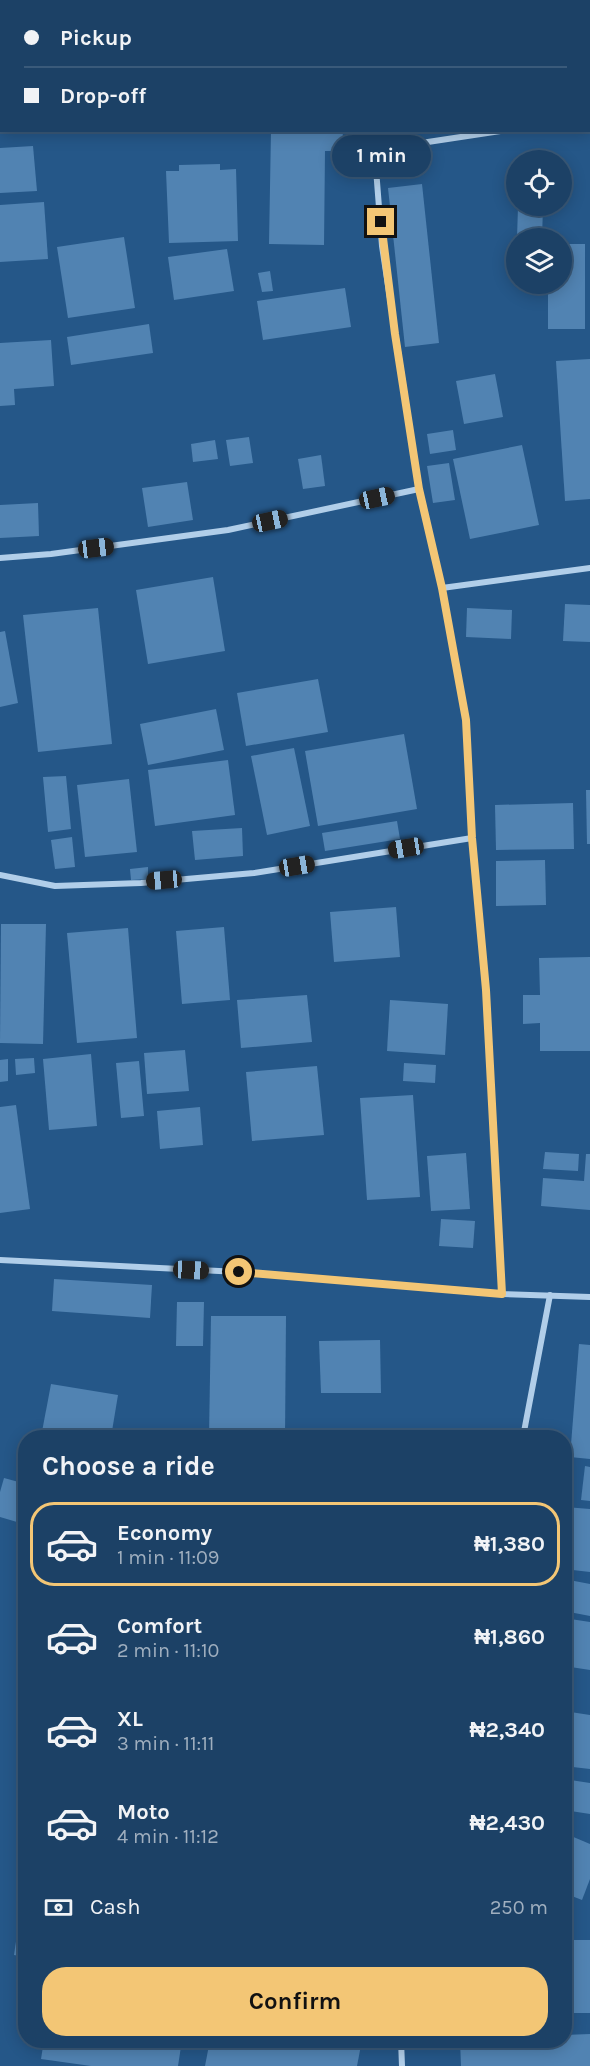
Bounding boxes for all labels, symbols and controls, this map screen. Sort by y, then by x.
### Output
text: Pickup [60,25,132,51]
text: Drop-off [60,83,146,109]
callout: 1 min [332,135,430,177]
text: 1 min [356,144,407,167]
map controls [506,150,572,294]
button: locate [506,150,572,216]
route end [367,208,394,235]
button: layers [506,228,572,294]
car [358,485,396,511]
car [251,508,289,534]
car [77,537,115,559]
car [387,836,425,860]
car [278,854,316,878]
car [145,869,183,891]
route start [225,1258,252,1285]
car [173,1260,209,1280]
text: Choose a ride [42,1450,215,1482]
icon: car [45,1517,99,1571]
text: Economy [117,1520,212,1546]
text: ₦1,380 [474,1531,545,1557]
text: 1 min · 11:09 [117,1546,219,1569]
icon: car [45,1610,99,1664]
text: Comfort [117,1613,202,1639]
text: ₦1,860 [474,1624,545,1650]
text: 2 min · 11:10 [117,1639,219,1662]
icon: car [45,1703,99,1757]
text: XL [117,1706,143,1732]
text: ₦2,340 [470,1717,545,1743]
text: 3 min · 11:11 [117,1732,214,1755]
icon: car [45,1796,99,1850]
text: Moto [117,1799,170,1825]
text: ₦2,430 [470,1810,545,1836]
text: 4 min · 11:12 [117,1825,219,1848]
icon: cash [42,1891,75,1924]
text: Cash [90,1894,140,1920]
text: 250 m [490,1896,548,1919]
button: Confirm [42,1967,548,2036]

